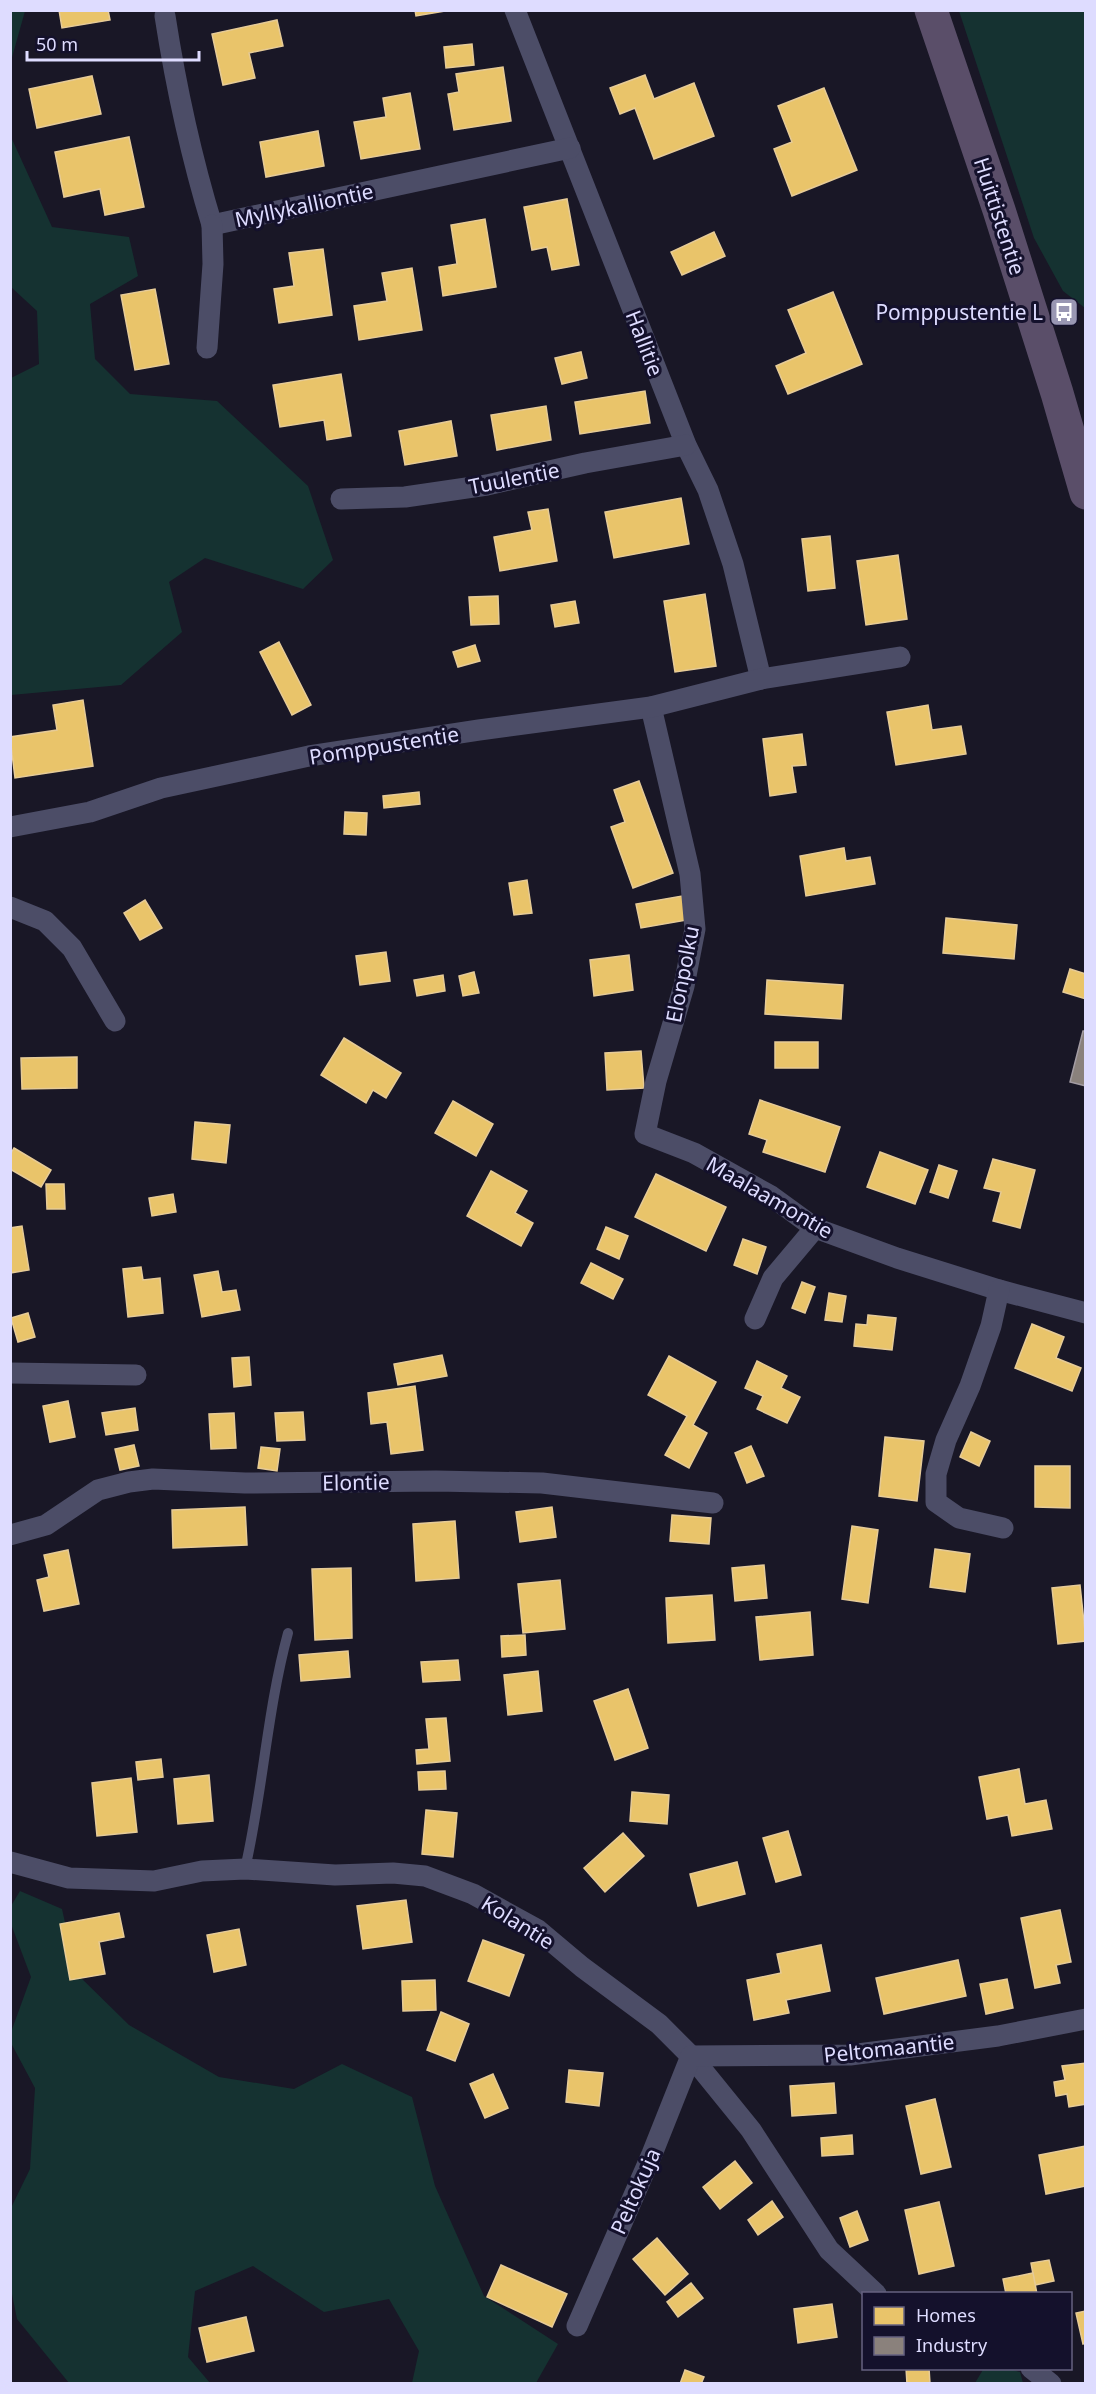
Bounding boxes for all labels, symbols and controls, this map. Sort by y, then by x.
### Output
scale bar [27,24,200,62]
text: 50 m [36,32,78,56]
street label: Huittistentie [968,154,1032,278]
street label: Myllykalliontie [232,177,376,233]
bus stop icon: Pomppustentie L [1048,296,1080,328]
place label: Pomppustentie L [875,298,1043,326]
street label: Hallitie [620,306,670,380]
street label: Tuulentie [466,456,562,500]
street label: Pomppustentie [307,719,461,771]
street label: Elonpolku [659,923,705,1025]
street label: Maalaamontie [702,1149,838,1245]
street label: Elontie [322,1467,390,1497]
street label: Kolantie [476,1889,560,1955]
street label: Peltomaantie [822,2027,956,2069]
street label: Peltokuja [604,2143,666,2239]
legend [862,2292,1072,2370]
text: Homes [916,2303,976,2327]
text: Industry [916,2333,988,2357]

